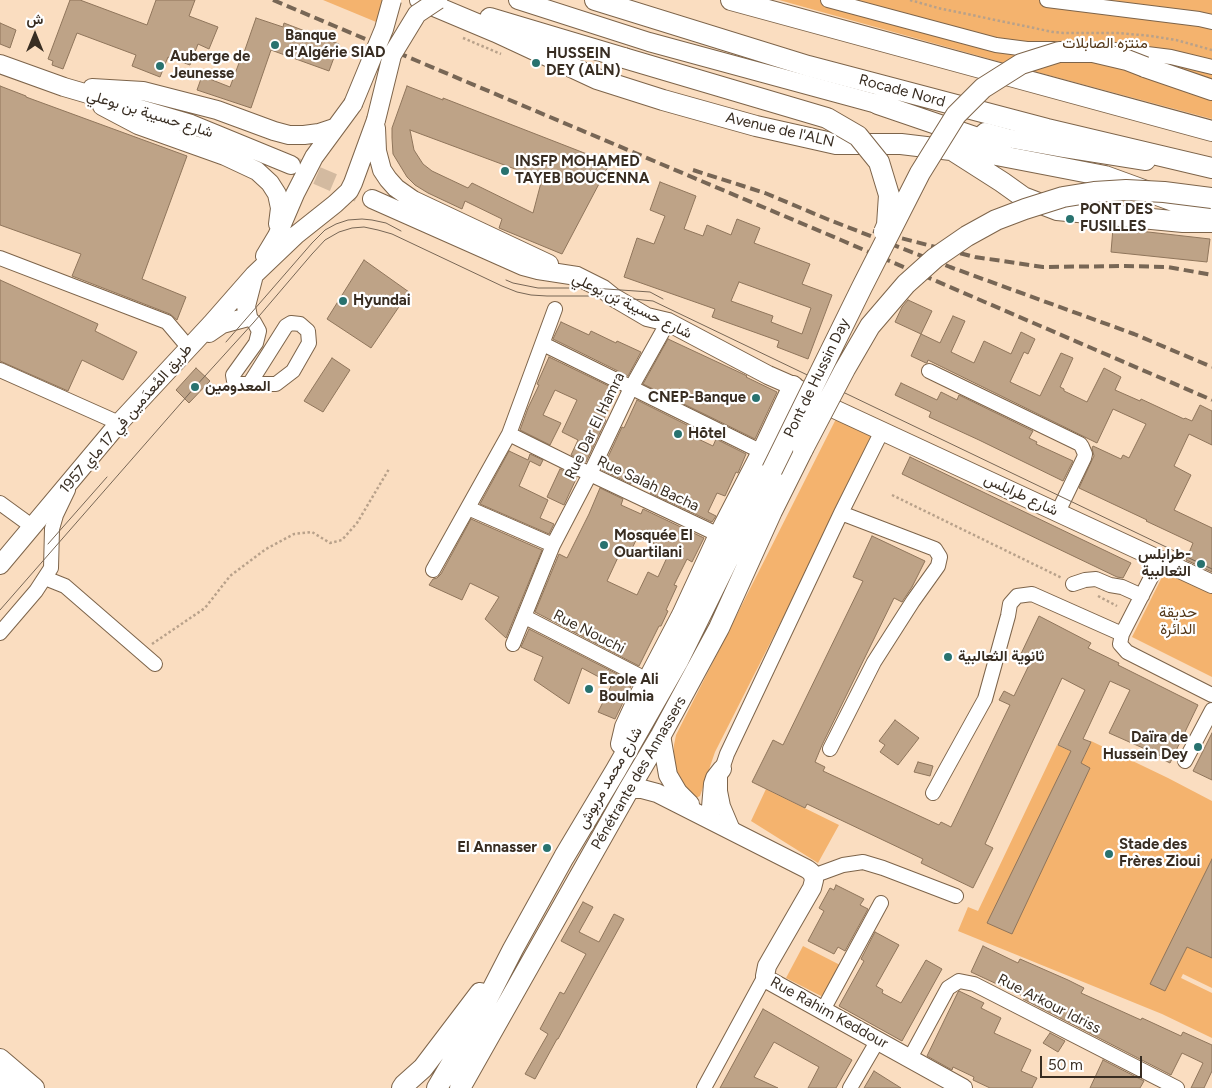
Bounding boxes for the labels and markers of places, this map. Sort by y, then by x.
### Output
place label: Banque d'Algérie SIAD [285,27,386,62]
marker: Banque d'Algérie SIAD [269,39,281,51]
place label: HUSSEIN DEY (ALN) [546,45,620,80]
place label: Auberge de Jeunesse [170,48,250,83]
marker: HUSSEIN DEY (ALN) [530,57,542,69]
marker: Auberge de Jeunesse [154,60,166,72]
place label: INSFP MOHAMED TAYEB BOUCENNA [515,153,649,188]
marker: INSFP MOHAMED TAYEB BOUCENNA [499,165,511,177]
place label: PONT DES FUSILLES [1080,201,1153,236]
marker: PONT DES FUSILLES [1064,213,1076,225]
place label: Hyundai [353,292,411,310]
marker: Hyundai [337,295,349,307]
place label: المعدومين [205,378,271,396]
marker: المعدومين [189,381,201,393]
place label: CNEP-Banque [648,389,746,407]
marker: CNEP-Banque [750,392,762,404]
place label: Hôtel [688,425,726,443]
marker: Hôtel [672,428,684,440]
place label: Mosquée El Ouartilani [614,527,693,562]
marker: Mosquée El Ouartilani [598,539,610,551]
place label: طرابلس- الثعالبية [1138,546,1191,581]
marker: طرابلس- الثعالبية [1195,558,1207,570]
place label: ثانوية الثعالبية [958,648,1044,666]
marker: ثانوية الثعالبية [942,651,954,663]
place label: Ecole Ali Boulmia [599,671,659,706]
marker: Ecole Ali Boulmia [583,683,595,695]
place label: Daïra de Hussein Dey [1103,729,1188,764]
marker: Daïra de Hussein Dey [1192,741,1204,753]
place label: Stade des Frères Zioui [1119,836,1200,871]
place label: El Annasser [457,839,537,857]
marker: El Annasser [541,842,553,854]
marker: Stade des Frères Zioui [1103,848,1115,860]

